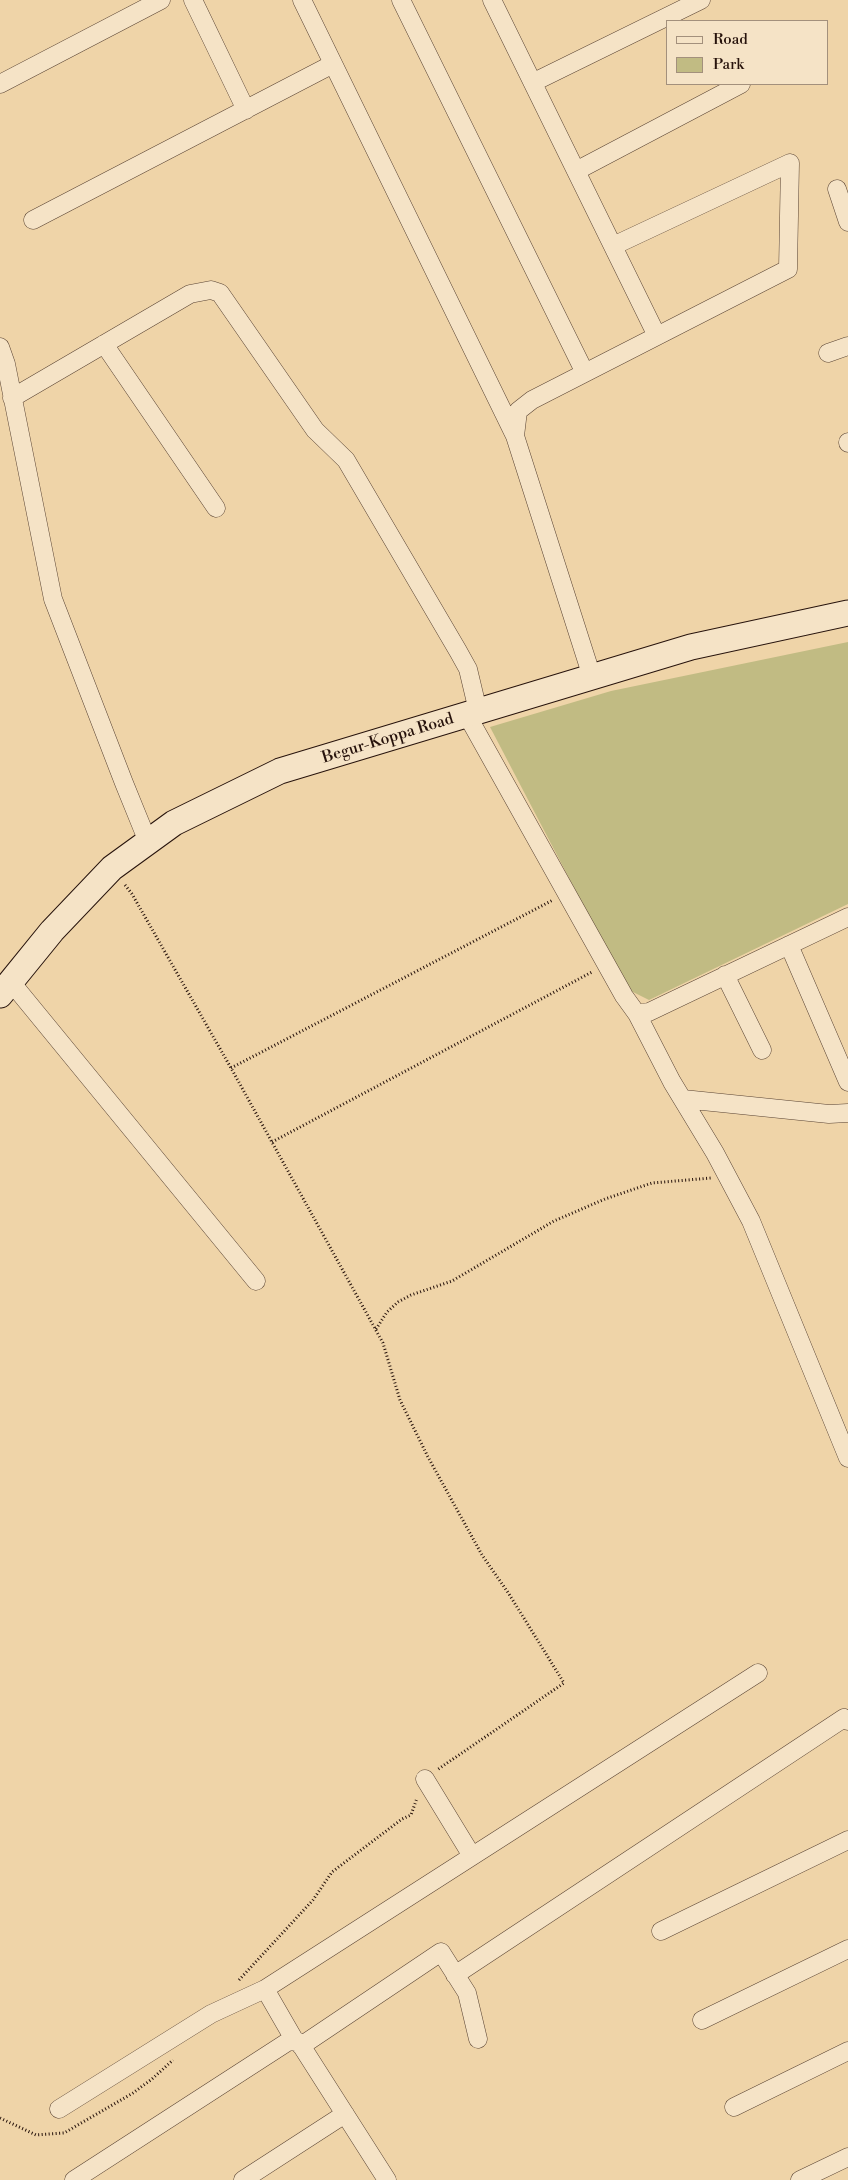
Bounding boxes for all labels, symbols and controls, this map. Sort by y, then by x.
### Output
legend [666,20,828,85]
text: Road [713,30,748,49]
text: Park [713,55,744,74]
street label: Begur-Koppa Road [320,710,456,768]

